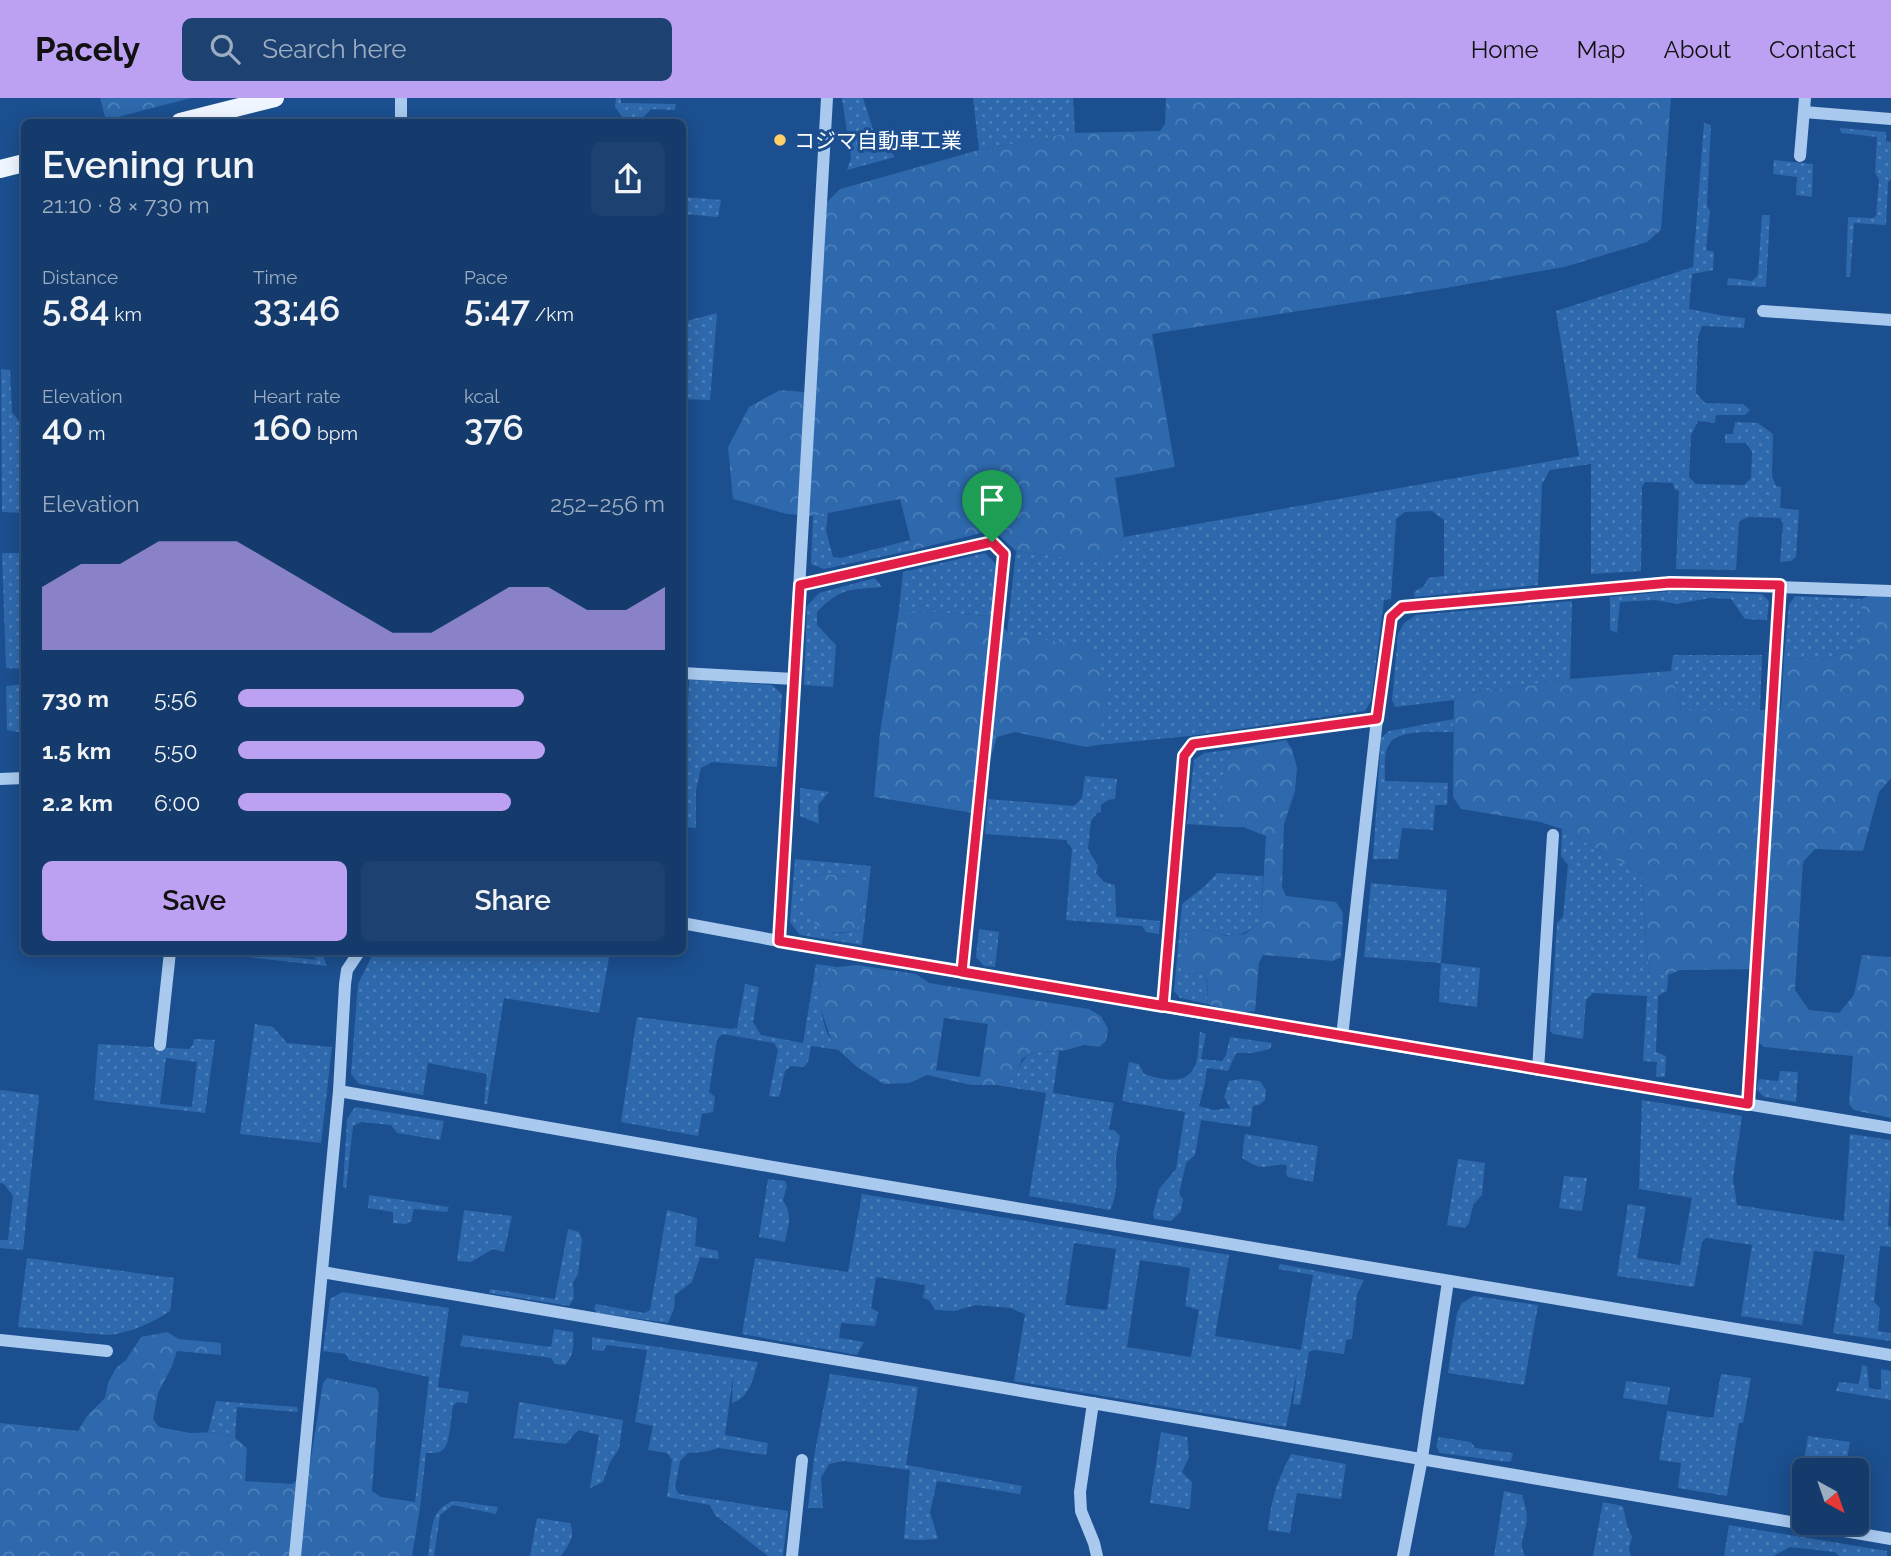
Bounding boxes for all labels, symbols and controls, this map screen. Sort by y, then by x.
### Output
search box [182,18,672,81]
text: Pacely [35,30,140,69]
icon: search [206,30,244,68]
text: Search here [262,34,407,64]
text: Home [1471,35,1539,64]
text: Map [1577,35,1625,64]
text: About [1663,35,1731,64]
text: Contact [1769,35,1856,64]
place label: コジマ自動車工業 [794,128,962,153]
marker: コジマ自動車工業 [772,132,788,148]
text: Evening run [42,142,255,187]
button: share [591,142,665,216]
text: 21:10 · 8 × 730 m [42,191,210,218]
text: Distance [42,266,118,288]
text: Time [253,266,297,288]
text: Pace [464,266,508,288]
text: 5.84 [42,288,110,329]
text: 33:46 [253,288,340,329]
text: 5:47 [464,288,530,329]
text: km [110,303,142,325]
text: /km [530,303,574,325]
text: Elevation [42,385,123,407]
text: Heart rate [253,385,341,407]
text: kcal [464,385,500,407]
text: 40 [42,407,83,448]
text: 160 [253,407,312,448]
text: 376 [464,407,524,448]
text: m [83,422,106,444]
text: bpm [312,422,358,444]
pin [962,470,1022,542]
icon: arrive [973,481,1011,519]
text: Elevation [42,490,140,517]
text: 252–256 m [550,490,665,517]
text: 730 m [42,685,109,712]
text: 5:56 [154,685,197,712]
text: 1.5 km [42,737,111,764]
text: 5:50 [154,737,197,764]
text: 2.2 km [42,789,113,816]
text: 6:00 [154,789,200,816]
button: Save [42,861,347,941]
button: Share [361,861,665,941]
north arrow [1792,1458,1869,1535]
map controls [1792,1458,1869,1535]

